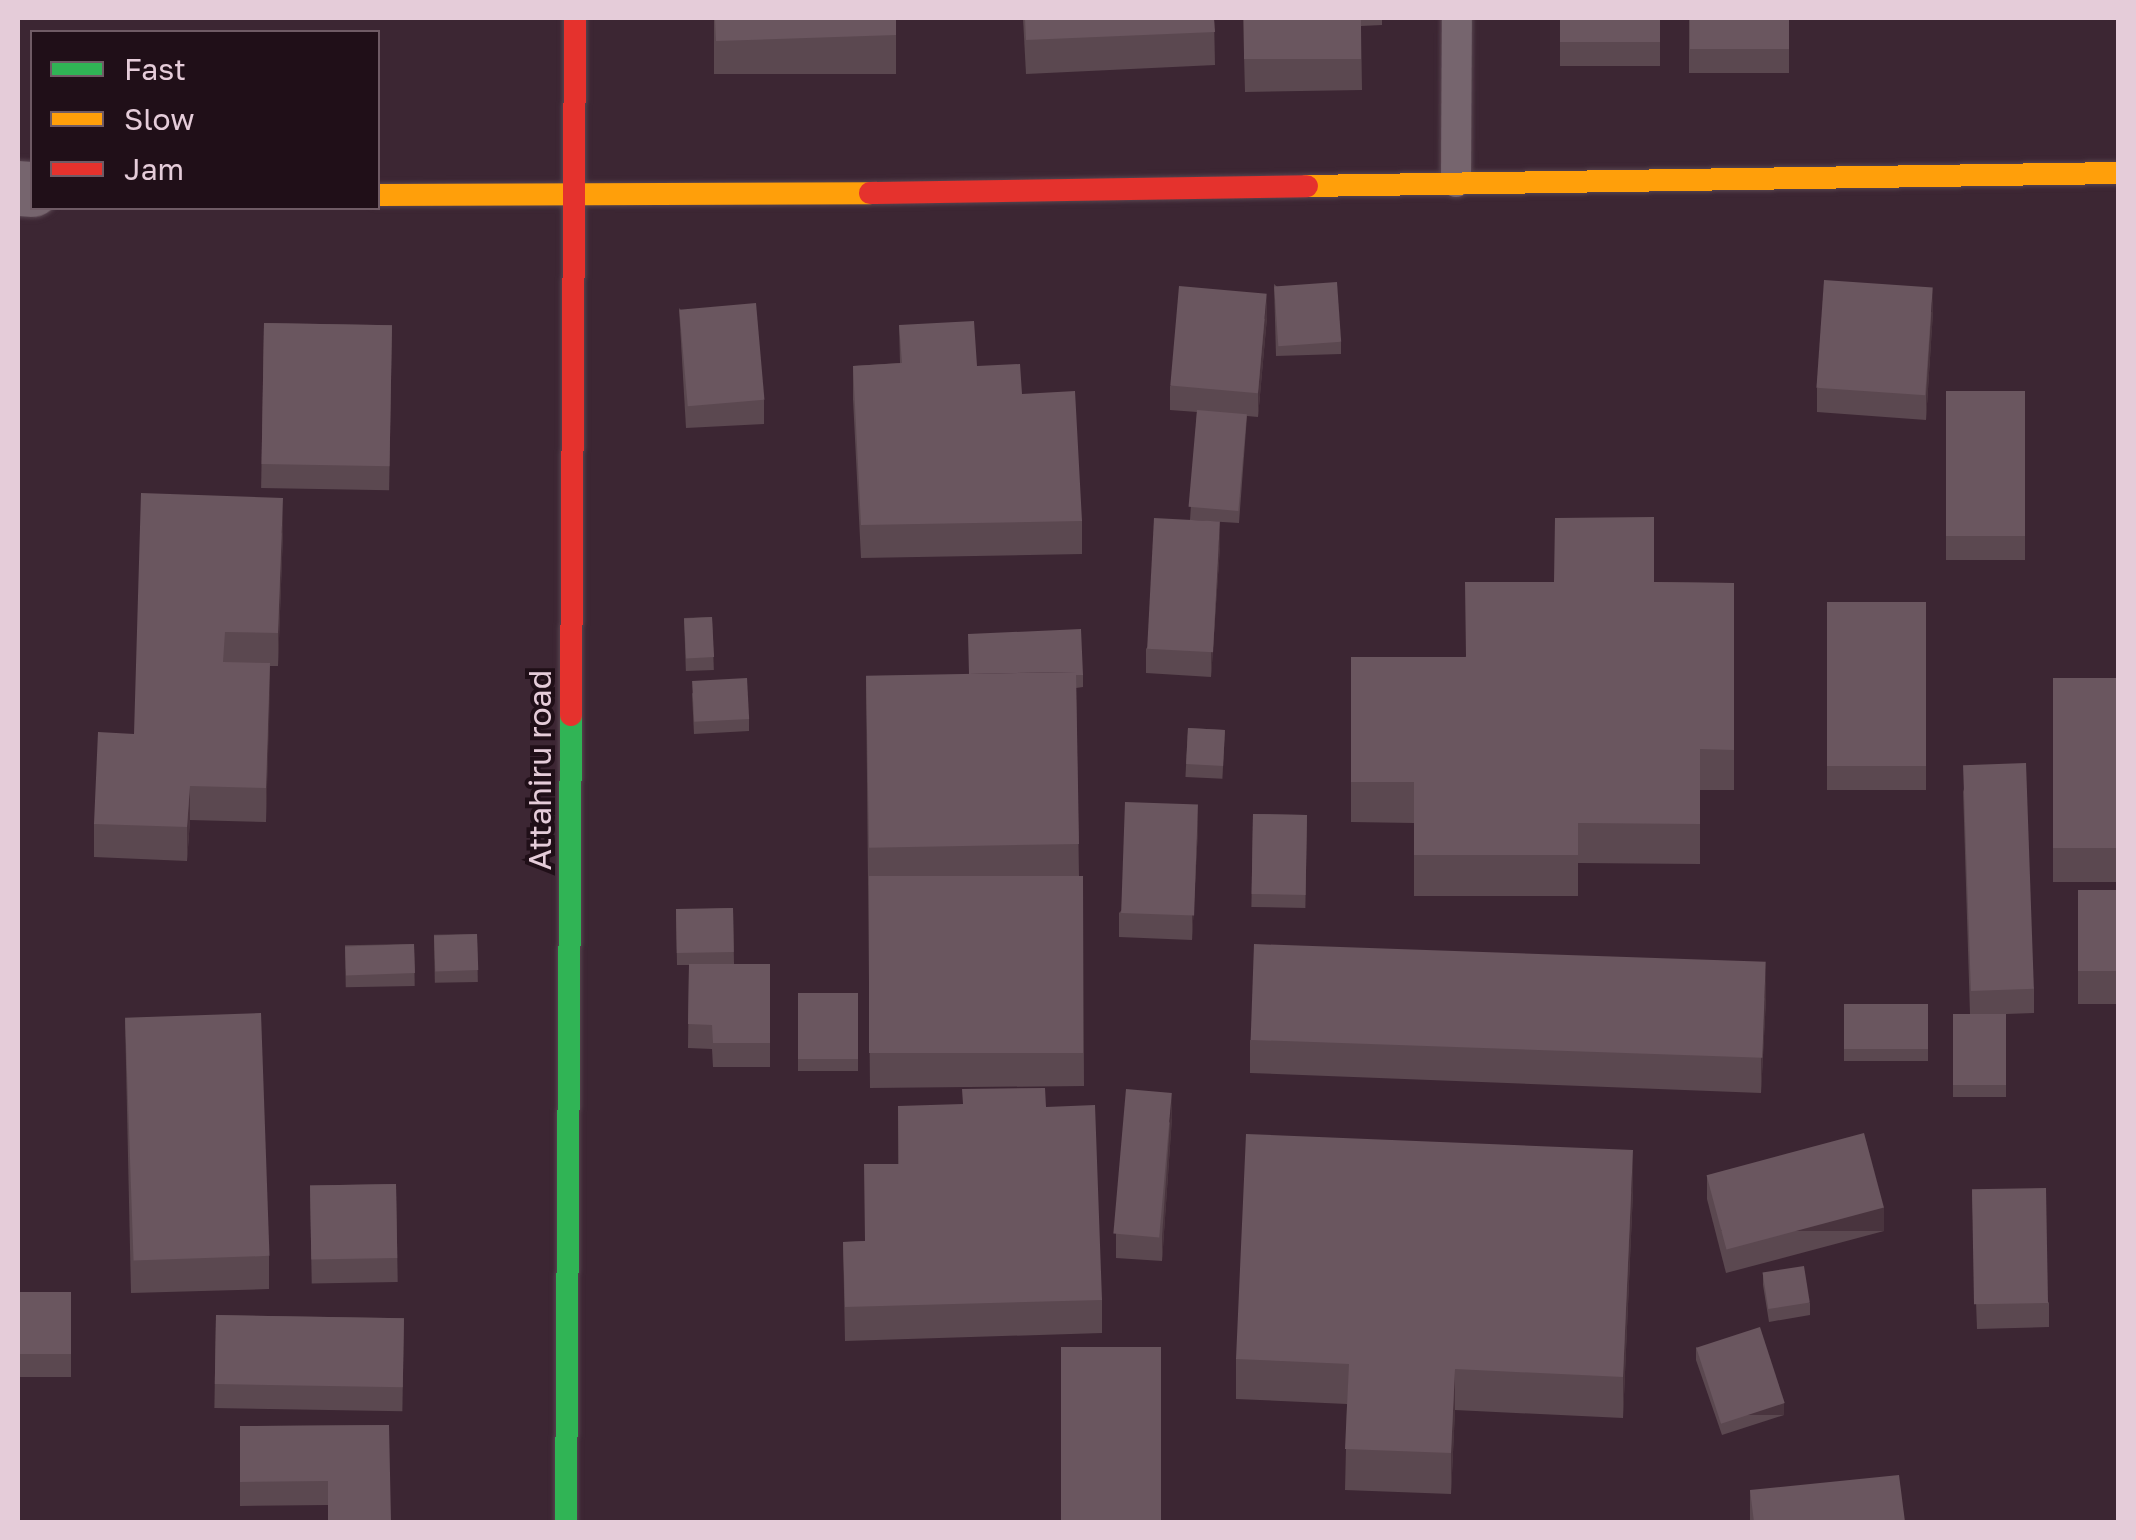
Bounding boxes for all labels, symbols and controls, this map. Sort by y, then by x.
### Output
legend [30,30,380,210]
text: Fast [124,51,186,87]
text: Slow [124,101,195,137]
text: Jam [124,151,184,187]
street label: Attahiru road [520,670,558,870]

